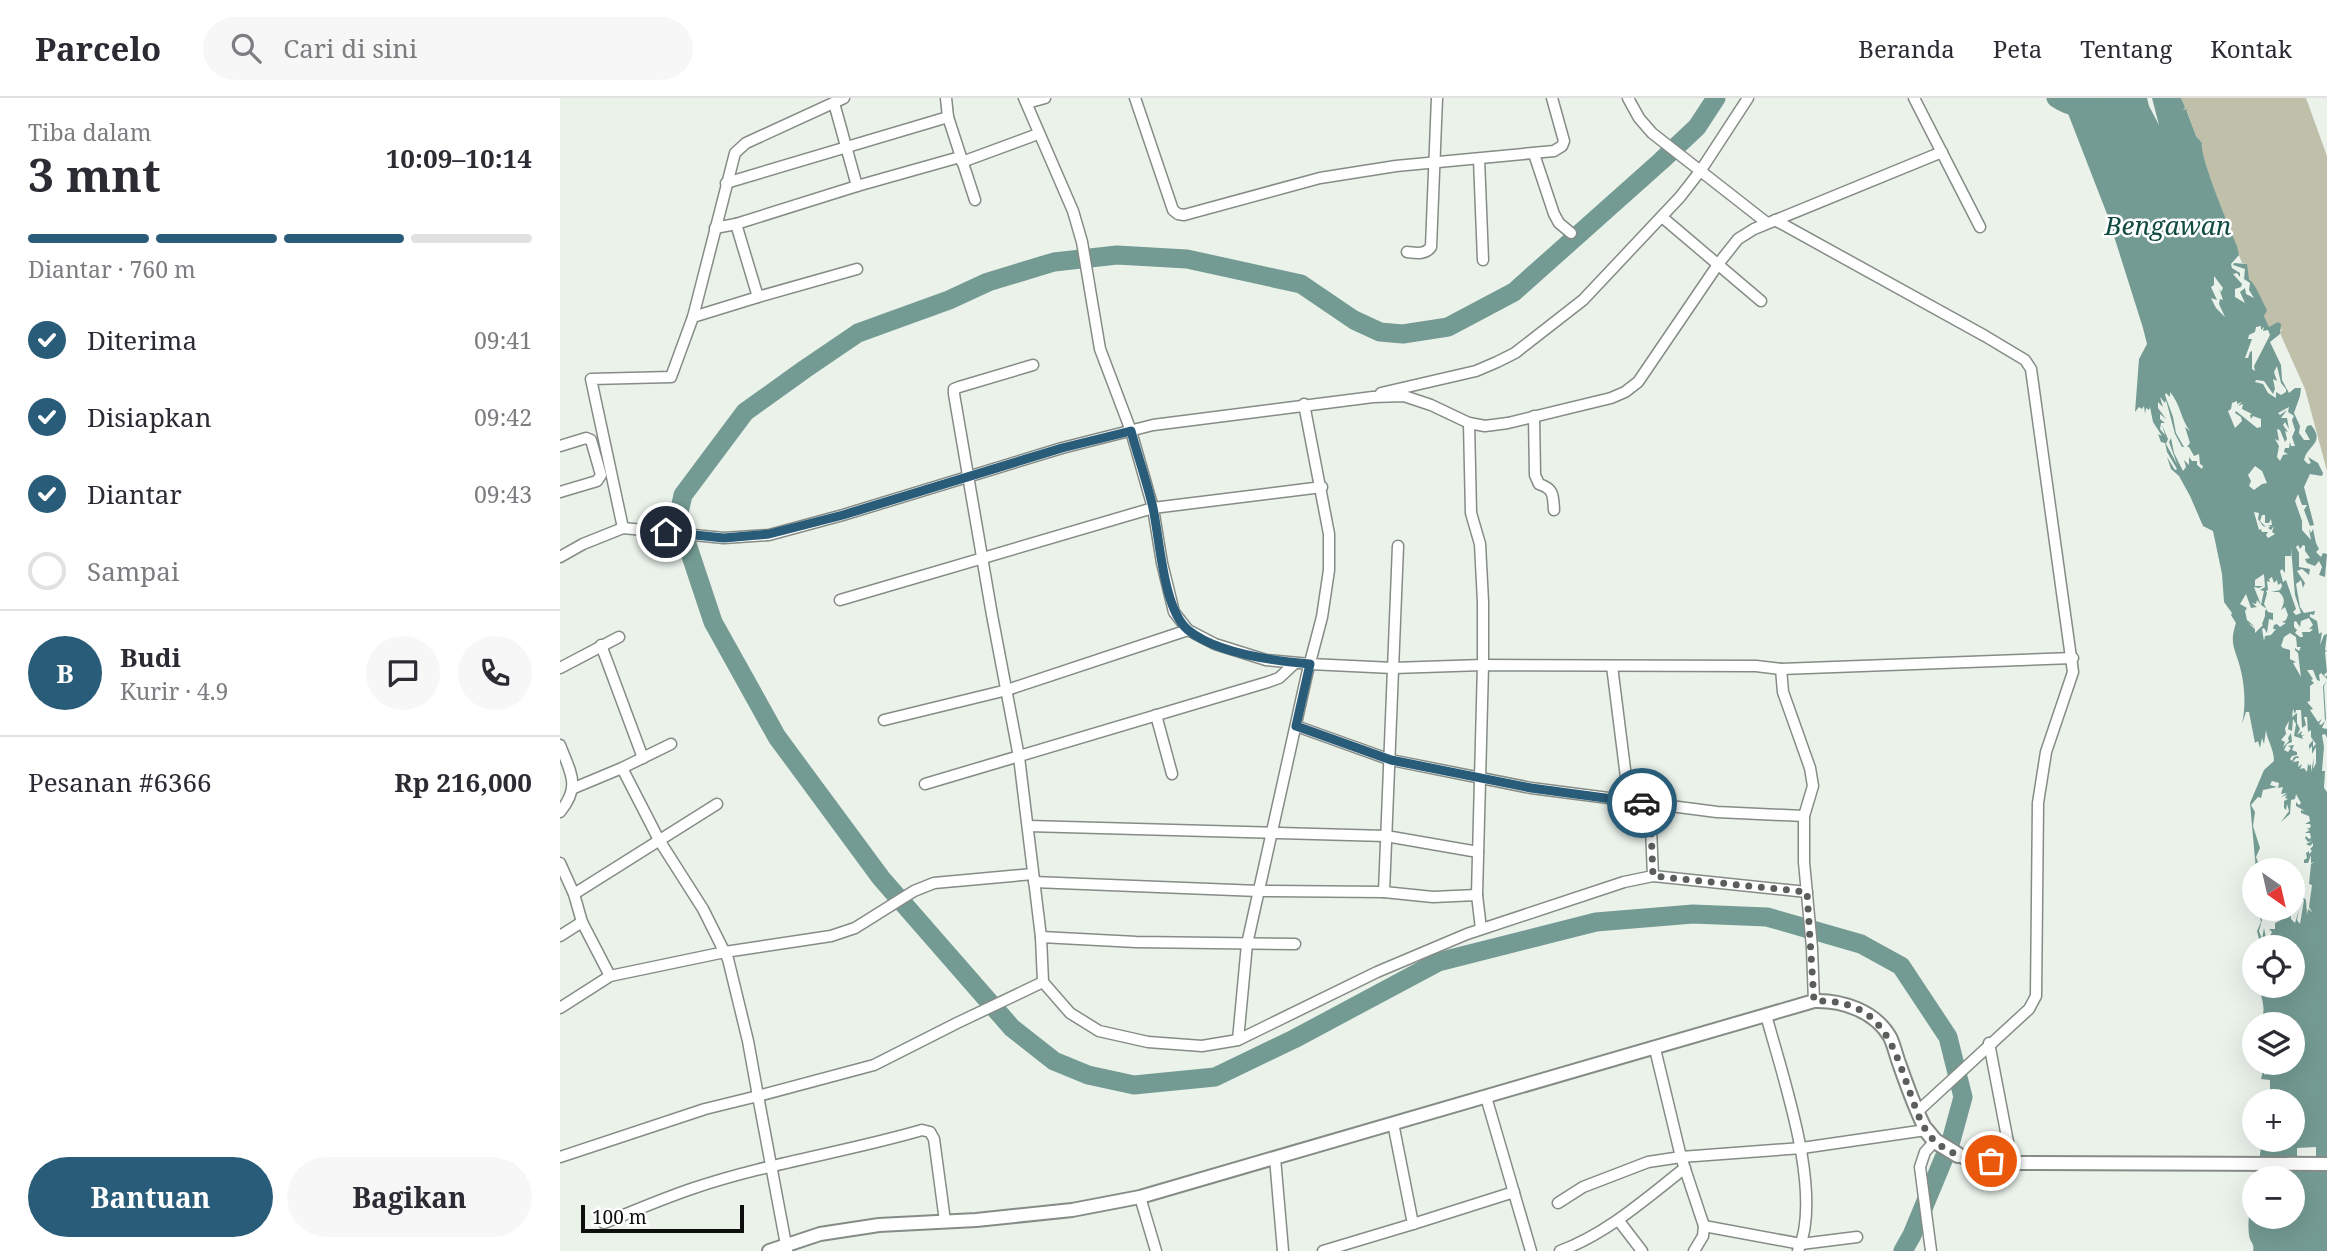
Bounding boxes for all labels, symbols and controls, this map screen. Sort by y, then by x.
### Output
search box [203,17,693,80]
text: Parcelo [35,26,161,71]
icon: search [227,29,265,67]
text: Cari di sini [283,30,417,66]
text: Beranda [1858,32,1955,65]
text: Peta [1993,32,2042,65]
text: Tentang [2080,32,2172,65]
text: Kontak [2210,32,2292,65]
text: Tiba dalam [28,116,151,148]
text: 10:09–10:14 [386,140,532,176]
text: 3 mnt [28,143,161,205]
water label: Bengawan [2104,207,2232,243]
text: Diantar · 760 m [28,253,196,285]
icon: check [28,321,66,359]
text: Diterima [87,322,197,358]
text: 09:41 [474,324,532,356]
icon: check [28,398,66,436]
text: Disiapkan [87,399,212,435]
text: 09:42 [474,401,532,433]
icon: check [28,475,66,513]
text: Diantar [87,476,182,512]
text: 09:43 [474,478,532,510]
pin [636,502,696,562]
icon: home [647,513,685,551]
text: Sampai [87,553,179,589]
button: chat [366,636,440,710]
button: phone [458,636,532,710]
text: Budi [120,639,181,675]
text: B [56,655,74,691]
text: Kurir · 4.9 [120,675,228,707]
text: Pesanan #6366 [28,764,212,800]
text: Rp 216,000 [394,764,532,800]
courier [1607,768,1677,838]
icon: car [1623,784,1661,822]
north arrow [2242,858,2305,920]
map controls [2242,858,2305,1229]
button: locate [2242,935,2305,998]
button: layers [2242,1012,2305,1075]
button: + [2242,1089,2305,1152]
pin [1961,1131,2021,1191]
icon: bag [1972,1142,2010,1180]
button: Bantuan [28,1157,273,1237]
button: Bagikan [287,1157,532,1237]
button: − [2242,1166,2305,1229]
scale bar [581,1202,744,1234]
text: 100 m [592,1204,647,1230]

